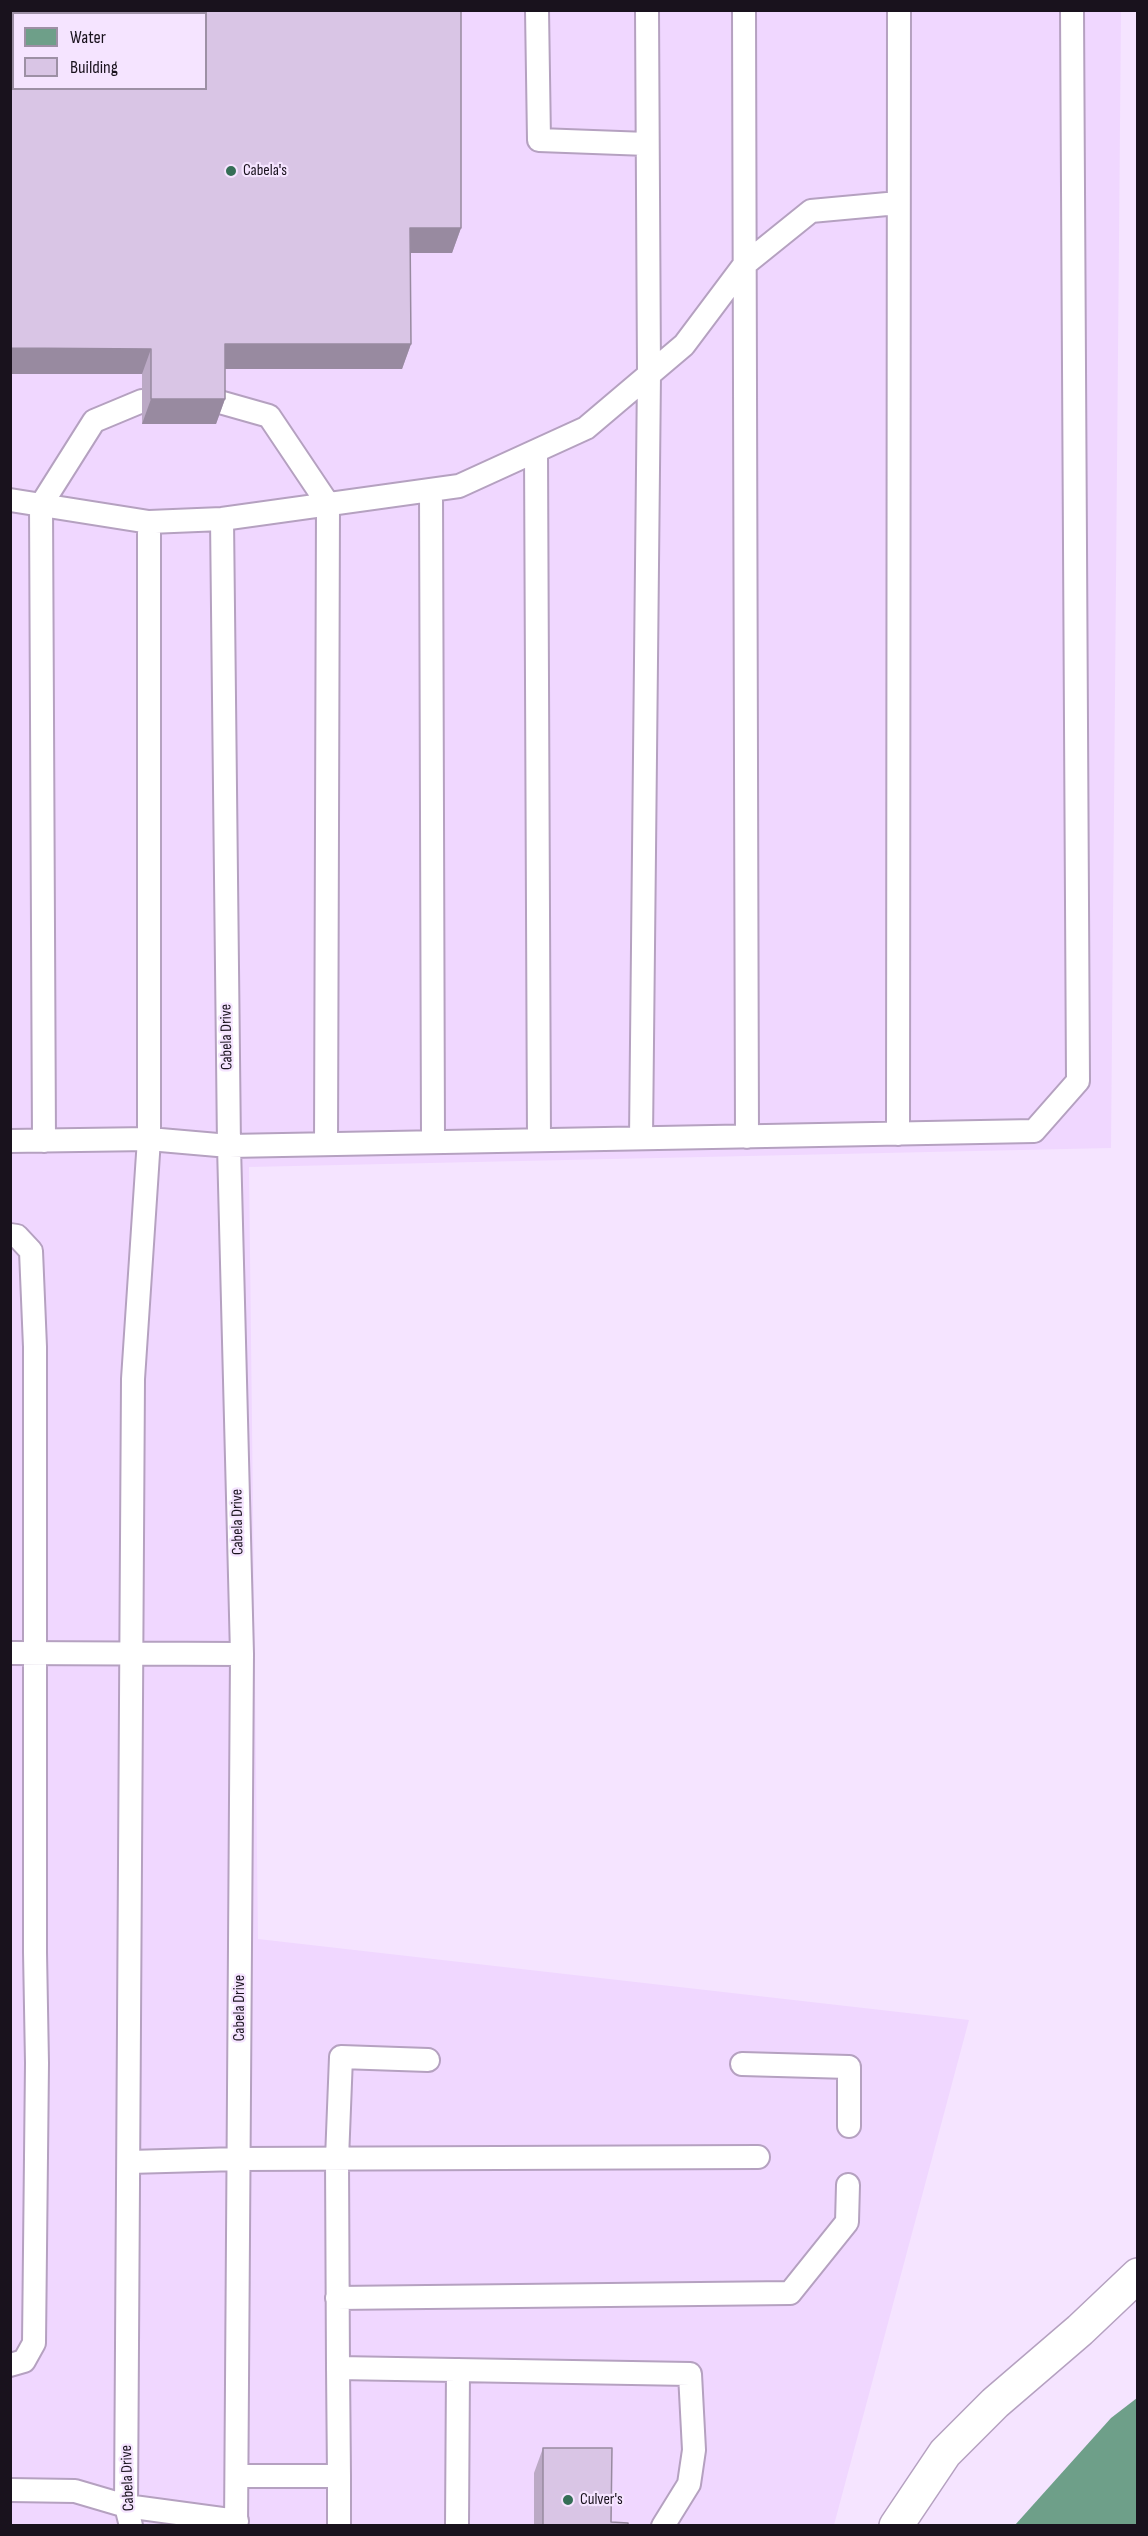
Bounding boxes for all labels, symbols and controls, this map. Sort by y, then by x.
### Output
legend [12,12,207,90]
text: Water [70,27,106,48]
text: Building [70,57,118,78]
place label: Cabela's [243,161,287,181]
marker: Cabela's [224,164,238,178]
street label: Cabela Drive [217,1004,237,1070]
street label: Cabela Drive [228,1489,248,1555]
street label: Cabela Drive [230,1975,250,2041]
street label: Cabela Drive [117,2445,139,2511]
place label: Culver's [580,2490,623,2510]
marker: Culver's [561,2493,575,2507]

